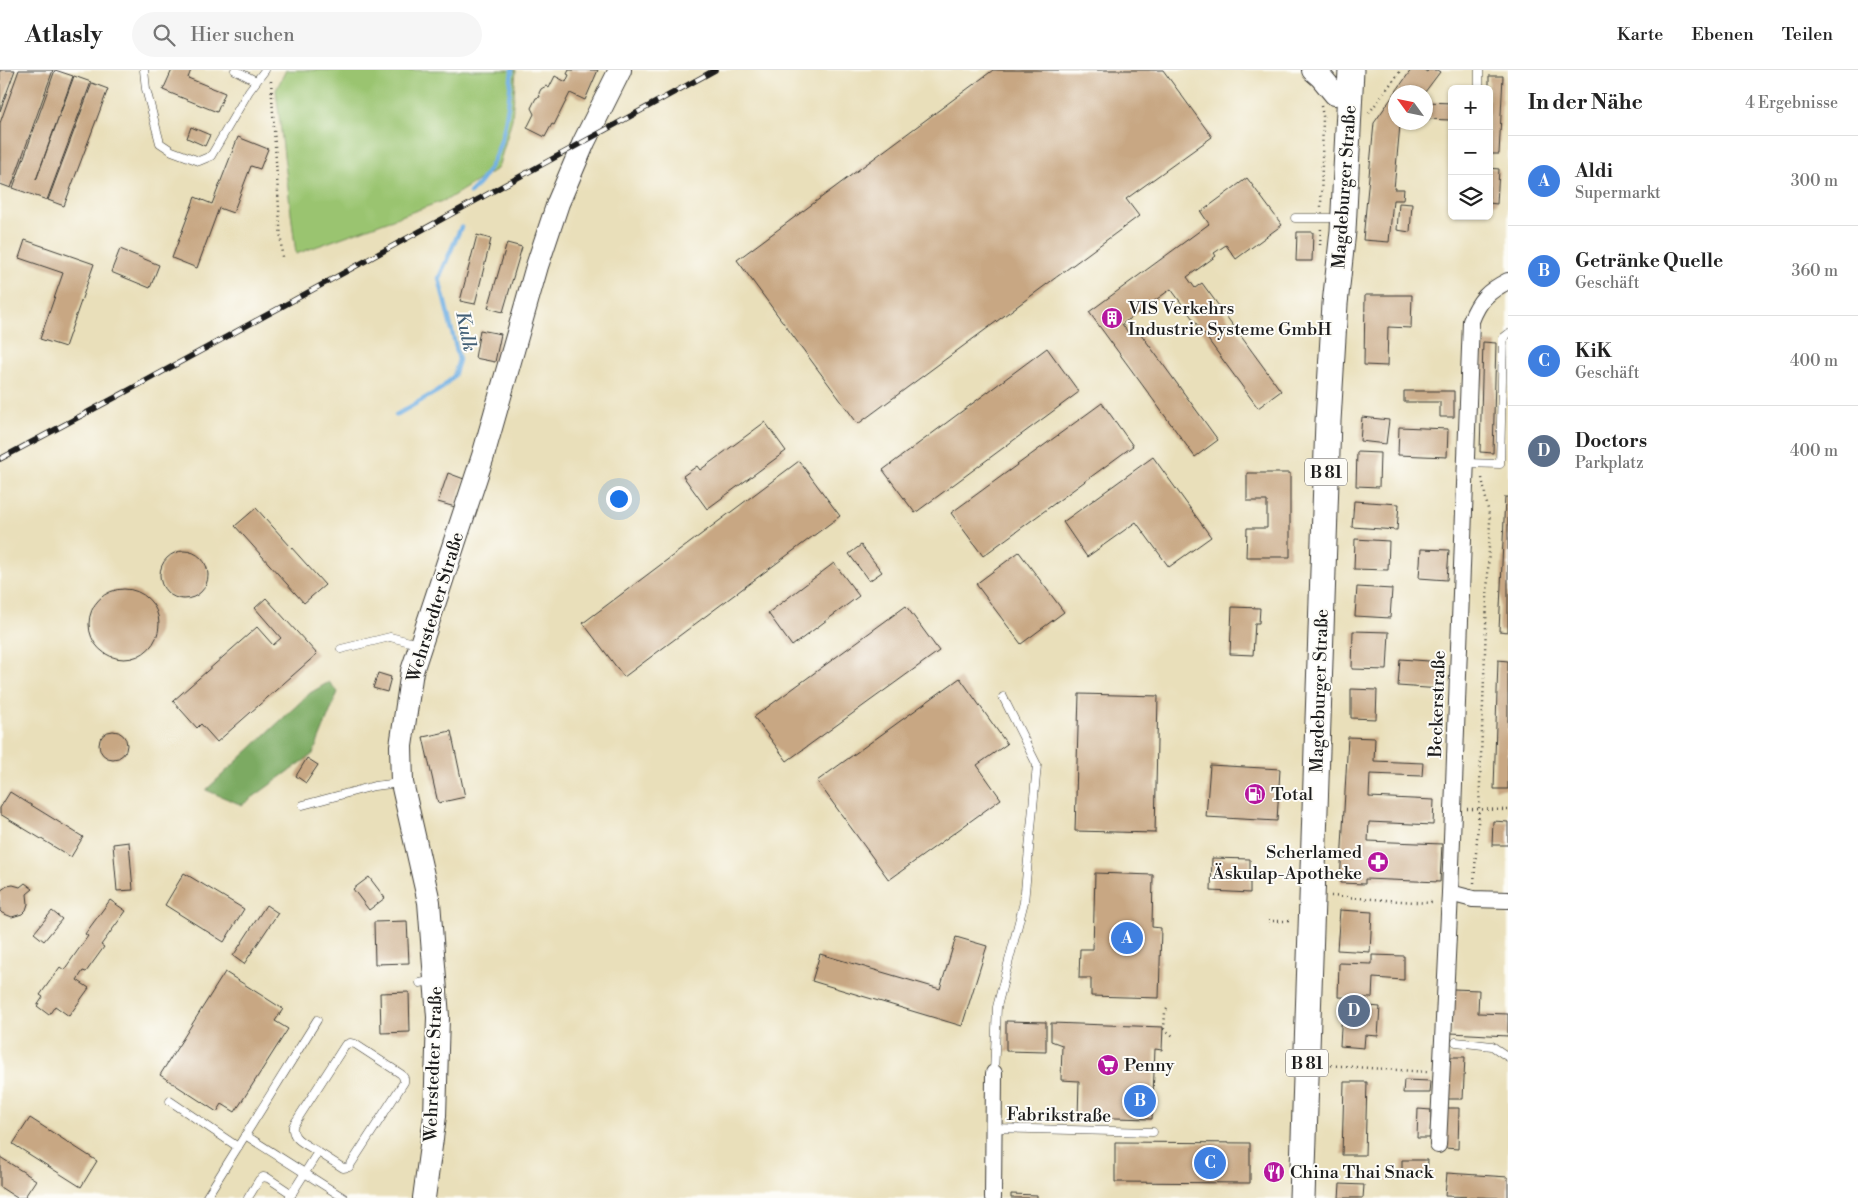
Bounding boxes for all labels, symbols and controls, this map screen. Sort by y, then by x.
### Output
search box [132,12,482,57]
text: Atlasly [25,20,102,50]
icon: search [150,21,178,49]
text: Hier suchen [190,23,294,47]
text: Karte [1617,23,1663,46]
text: Ebenen [1691,23,1754,46]
text: Teilen [1782,23,1833,46]
north arrow [1388,85,1433,130]
map controls [1448,85,1493,220]
button: + [1448,85,1493,130]
text: In der Nähe [1528,90,1643,116]
text: 4 Ergebnisse [1745,93,1838,113]
street label: Magdeburger Straße [1327,104,1362,270]
button: − [1448,130,1493,175]
text: Aldi [1575,159,1613,183]
text: A [1538,171,1550,191]
text: 300 m [1791,171,1838,191]
button: layers [1448,175,1493,220]
text: Supermarkt [1575,183,1661,203]
text: Getränke Quelle [1575,249,1723,273]
text: B [1538,261,1550,281]
text: 360 m [1792,261,1838,281]
text: Geschäft [1575,273,1640,293]
place label: VIS Verkehrs Industrie Systeme GmbH [1127,297,1332,341]
building icon: VIS Verkehrs Industrie Systeme GmbH [1100,306,1124,330]
water label: Kulk [450,309,482,354]
text: KiK [1575,339,1612,363]
text: C [1538,351,1550,371]
text: 400 m [1790,351,1838,371]
text: Geschäft [1575,363,1640,383]
text: Doctors [1575,429,1647,453]
text: D [1538,441,1550,461]
text: 400 m [1790,441,1838,461]
text: Parkplatz [1575,453,1644,473]
road number: B 81 [1305,458,1347,486]
your location [606,486,632,512]
street label: Wehrstedter Straße [401,529,469,686]
street label: Magdeburger Straße [1305,609,1334,773]
street label: Beckerstraße [1424,650,1451,759]
fuel station icon: Total [1243,782,1267,806]
place label: Total [1271,783,1314,806]
place label: Scherlamed Äskulap-Apotheke [1211,841,1363,885]
pharmacy icon: Scherlamed Äskulap-Apotheke [1366,850,1390,874]
pin: A [1111,919,1143,957]
street label: Wehrstedter Straße [419,986,448,1143]
pin: D [1338,992,1370,1030]
road number: B 81 [1286,1050,1328,1076]
supermarket icon: Penny [1096,1053,1120,1077]
place label: Penny [1124,1054,1175,1077]
pin: B [1124,1082,1156,1120]
street label: Fabrikstraße [1006,1103,1112,1128]
pin: C [1194,1144,1226,1182]
restaurant icon: China Thai Snack [1262,1160,1286,1184]
place label: China Thai Snack [1290,1161,1435,1184]

